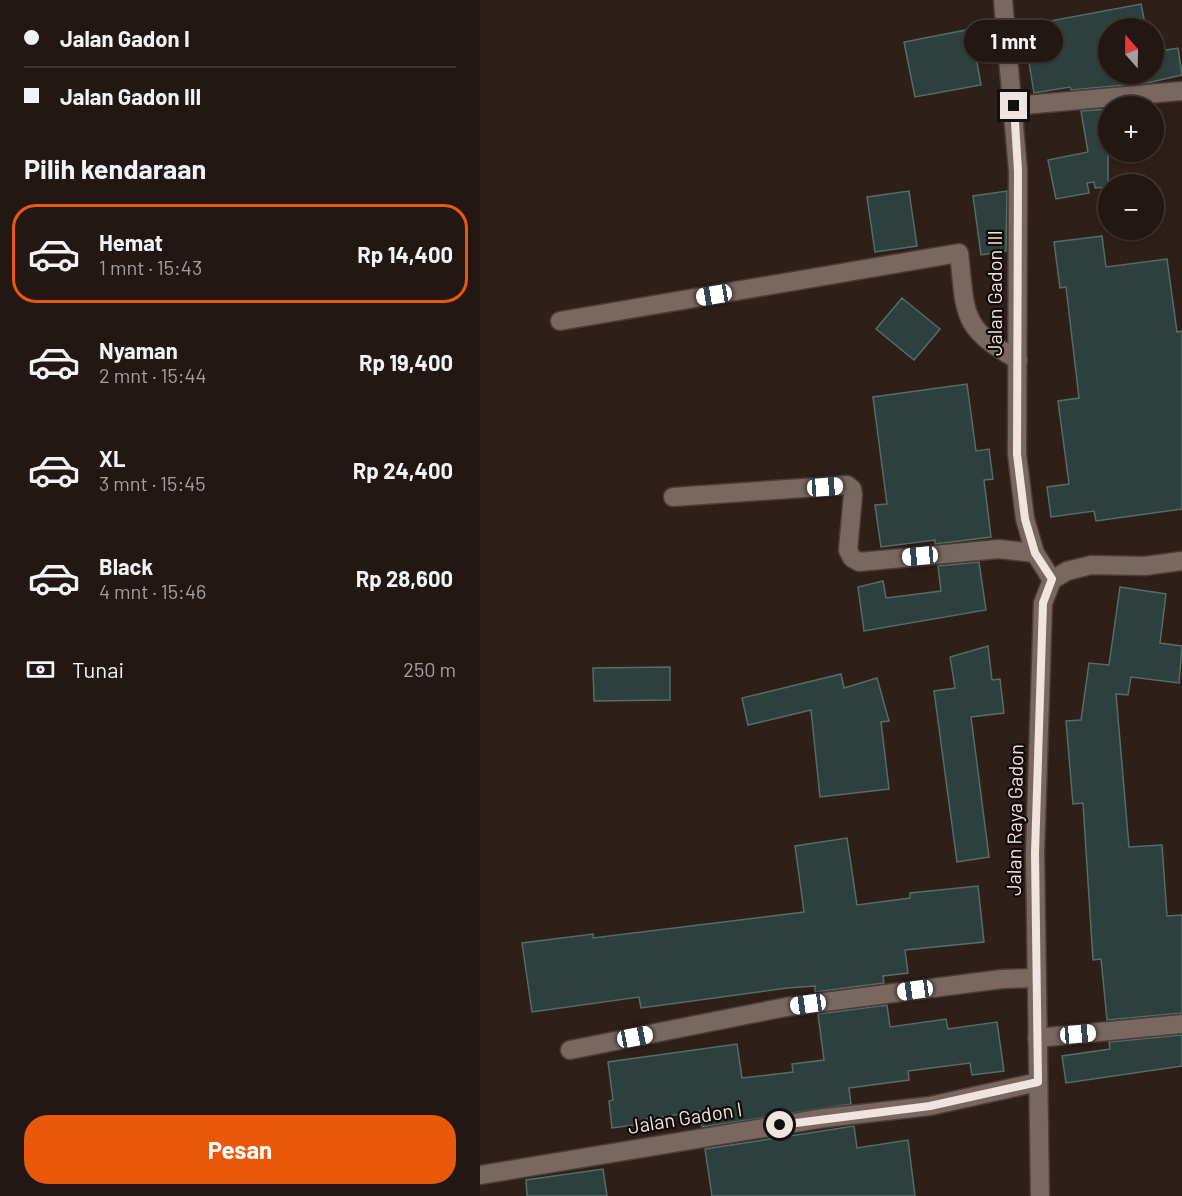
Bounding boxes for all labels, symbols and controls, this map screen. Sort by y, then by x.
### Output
north arrow [1098,18,1164,84]
map controls [1098,18,1164,240]
callout: 1 mnt [964,19,1064,61]
text: Jalan Gadon I [60,25,190,51]
text: 1 mnt [990,29,1037,53]
text: Jalan Gadon III [60,83,201,109]
route end [1000,92,1027,119]
button: + [1098,96,1164,162]
text: Pilih kendaraan [24,152,206,184]
button: − [1098,174,1164,240]
icon: car [27,227,81,281]
text: Hemat [99,229,163,255]
street label: Jalan Gadon III [982,230,1006,356]
text: Rp 14,400 [357,241,453,267]
text: 1 mnt · 15:43 [99,255,202,279]
car [695,283,733,307]
icon: car [27,335,81,389]
text: Nyaman [99,337,178,363]
text: Rp 19,400 [359,349,453,375]
text: 2 mnt · 15:44 [99,363,207,387]
icon: car [27,443,81,497]
text: XL [99,445,125,471]
text: Rp 24,400 [353,457,453,483]
text: 3 mnt · 15:45 [99,471,205,495]
car [806,477,844,497]
car [901,545,939,567]
icon: car [27,551,81,605]
text: Black [99,553,153,579]
text: Rp 28,600 [356,565,453,591]
text: 4 mnt · 15:46 [99,579,206,603]
icon: cash [24,653,57,686]
text: Tunai [72,656,124,682]
text: 250 m [403,657,456,681]
street label: Jalan Raya Gadon [1001,744,1027,896]
car [896,979,934,1001]
car [789,993,827,1015]
car [1059,1023,1097,1045]
car [616,1025,654,1049]
street label: Jalan Gadon I [626,1096,744,1138]
route start [766,1111,793,1138]
button: Pesan [24,1115,456,1184]

